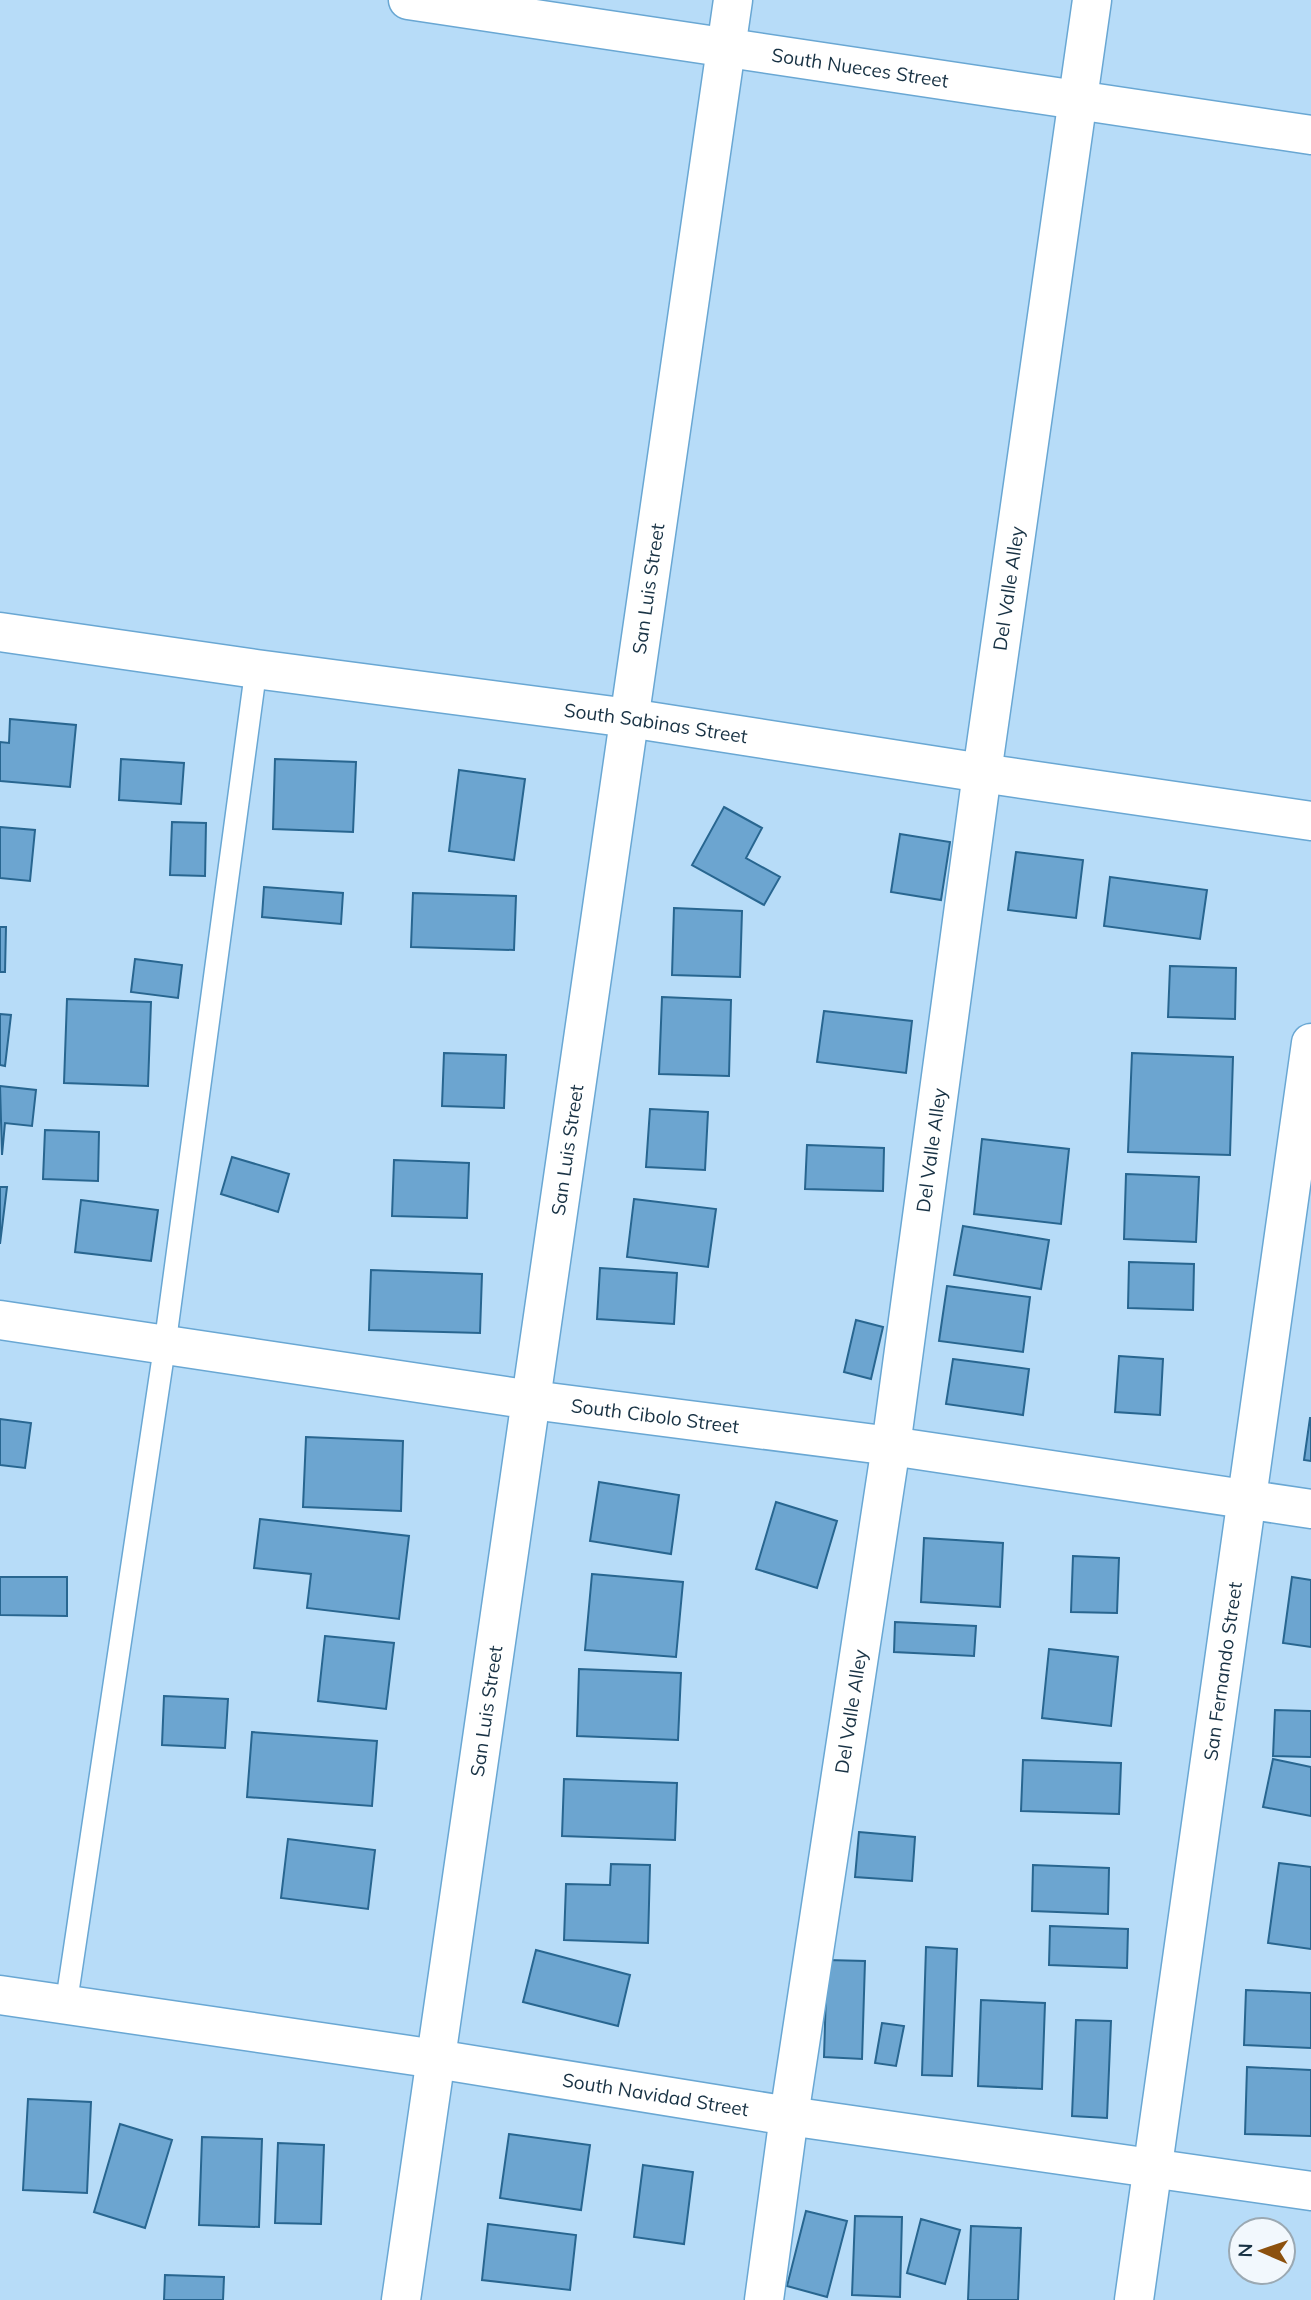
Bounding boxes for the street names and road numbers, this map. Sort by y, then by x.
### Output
street label: South Nueces Street [770,43,950,93]
street label: San Luis Street [627,521,669,656]
street label: Del Valle Alley [988,525,1029,652]
street label: South Sabinas Street [563,698,749,748]
street label: San Luis Street [546,1083,588,1217]
street label: Del Valle Alley [911,1086,951,1214]
street label: South Cibolo Street [570,1393,741,1438]
street label: San Fernando Street [1198,1580,1247,1762]
street label: San Luis Street [465,1644,507,1778]
street label: Del Valle Alley [829,1648,872,1775]
street label: South Navidad Street [561,2068,751,2121]

